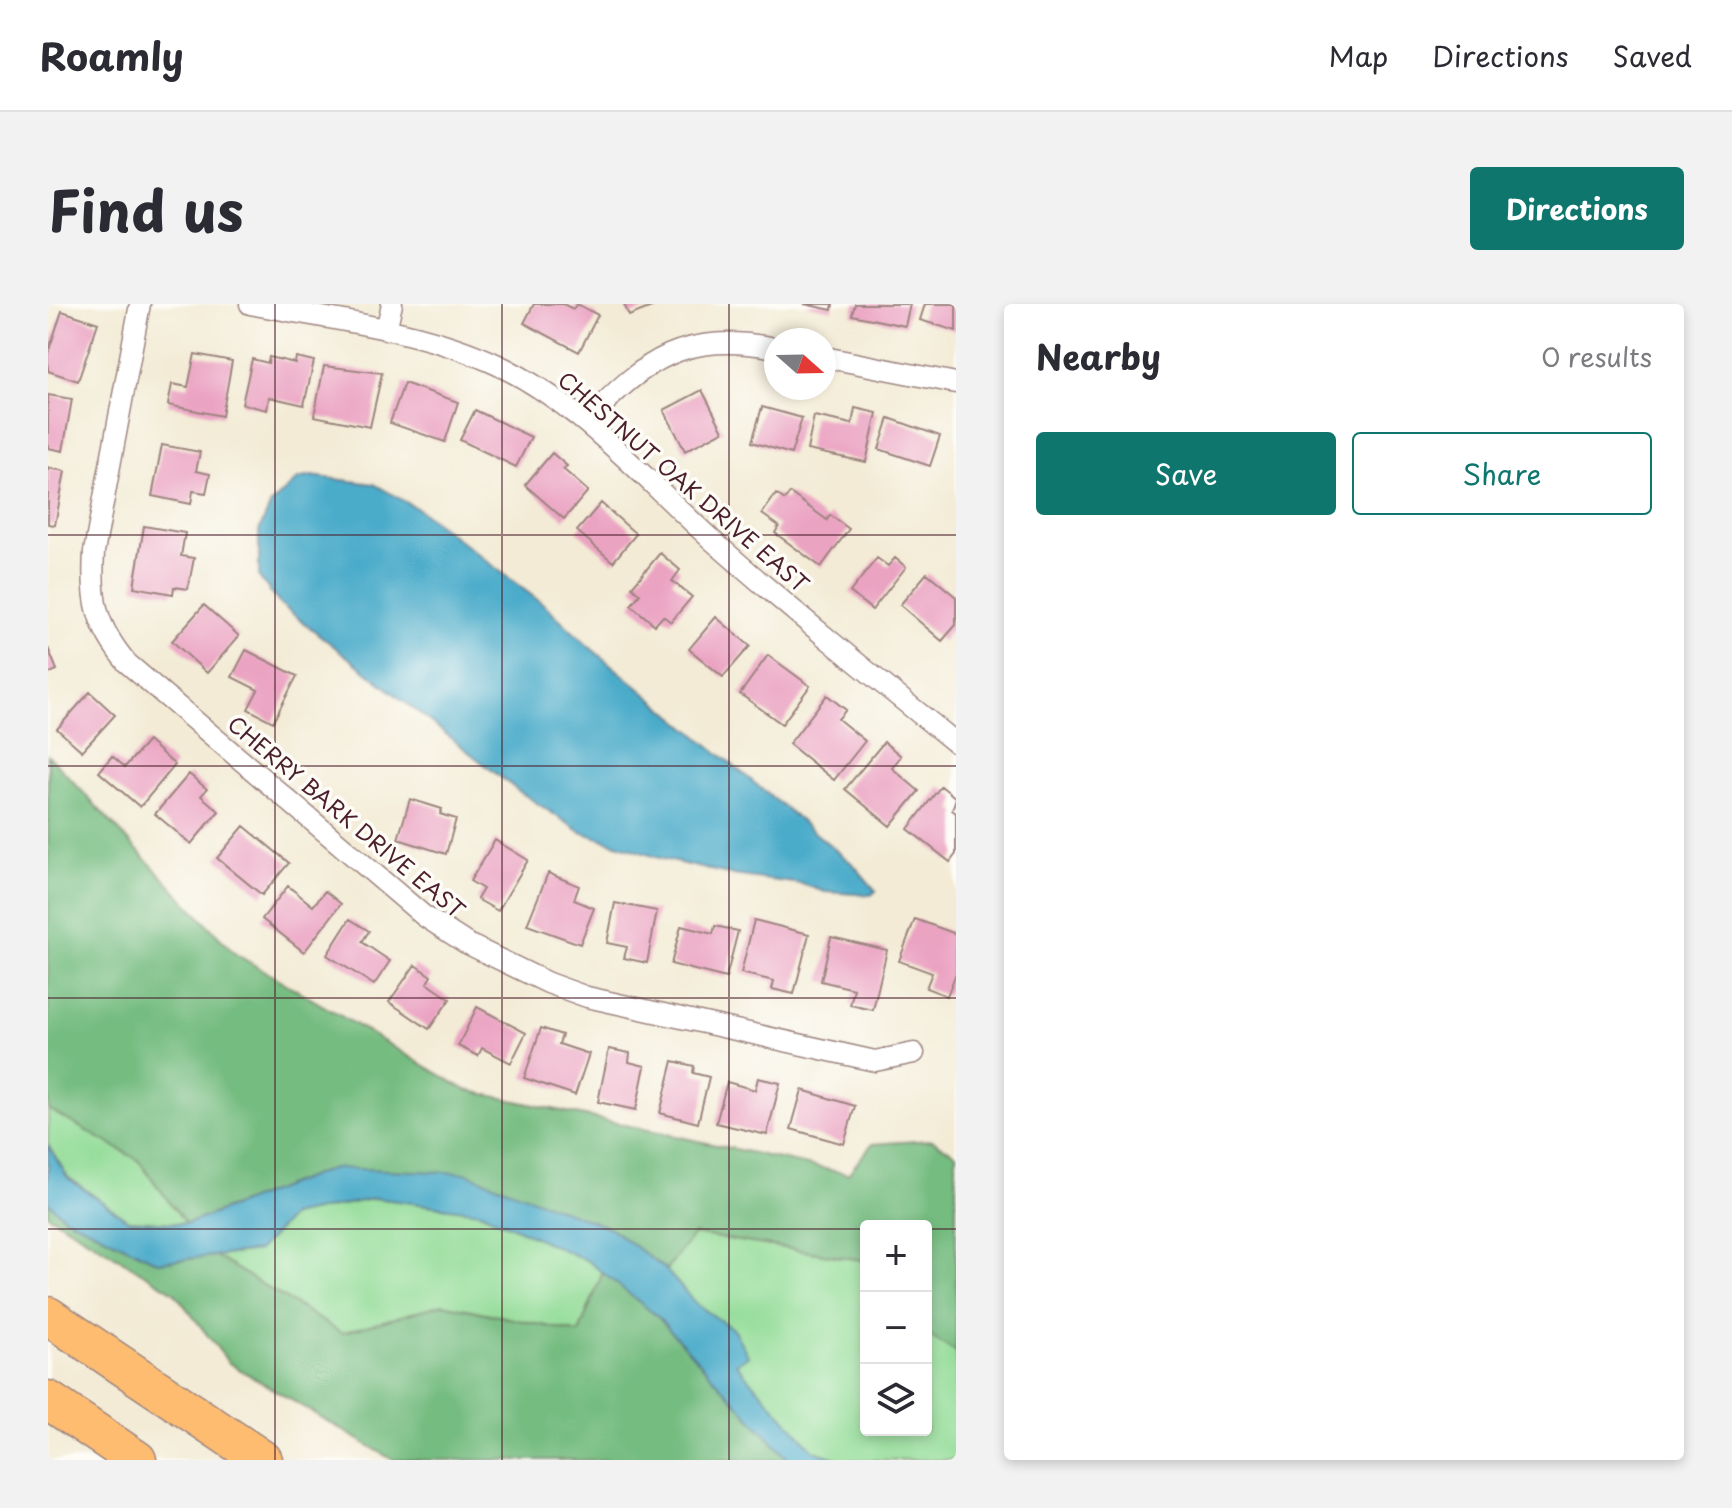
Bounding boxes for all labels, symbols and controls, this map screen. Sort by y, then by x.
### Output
text: Roamly [40,27,184,84]
text: Map [1329,34,1388,77]
text: Directions [1432,34,1569,77]
text: Saved [1613,34,1692,77]
text: Find us [48,166,244,251]
button: Directions [1470,167,1684,250]
north arrow [764,328,836,400]
text: Nearby [1036,330,1161,382]
text: 0 results [1541,337,1652,376]
street label: CHESTNUT OAK DRIVE EAST [551,363,817,599]
button: Save [1036,432,1336,515]
button: Share [1352,432,1652,515]
street label: CHERRY BARK DRIVE EAST [221,707,473,925]
map controls [860,1220,932,1436]
button: + [860,1220,932,1292]
button: − [860,1292,932,1364]
button: layers [860,1364,932,1436]

